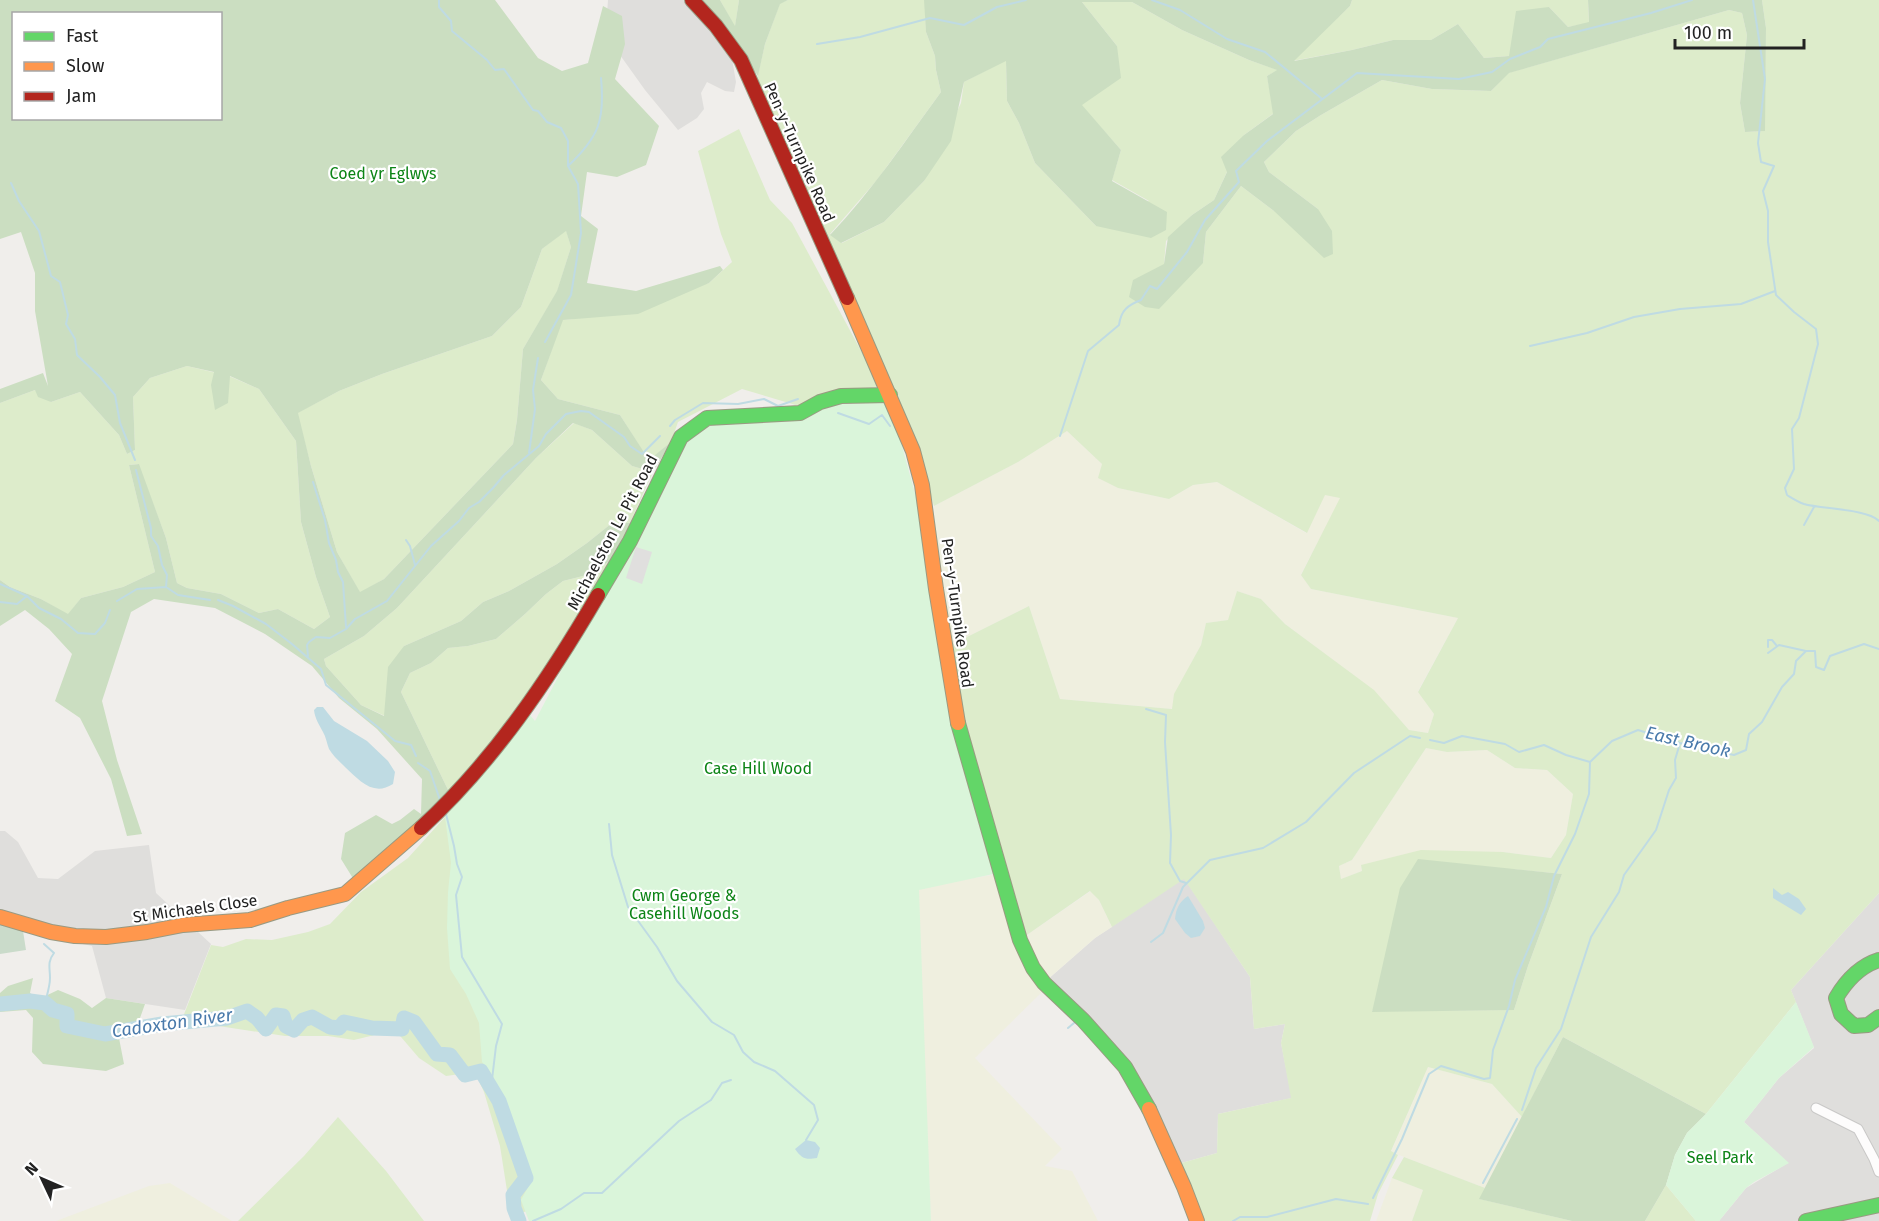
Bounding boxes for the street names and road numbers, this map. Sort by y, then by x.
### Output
street label: Pen-y-Turnpike Road [760,79,839,225]
street label: Michaelston Le Pit Road [563,451,662,613]
street label: Pen-y-Turnpike Road [938,537,977,689]
street label: St Michaels Close [132,890,259,927]

